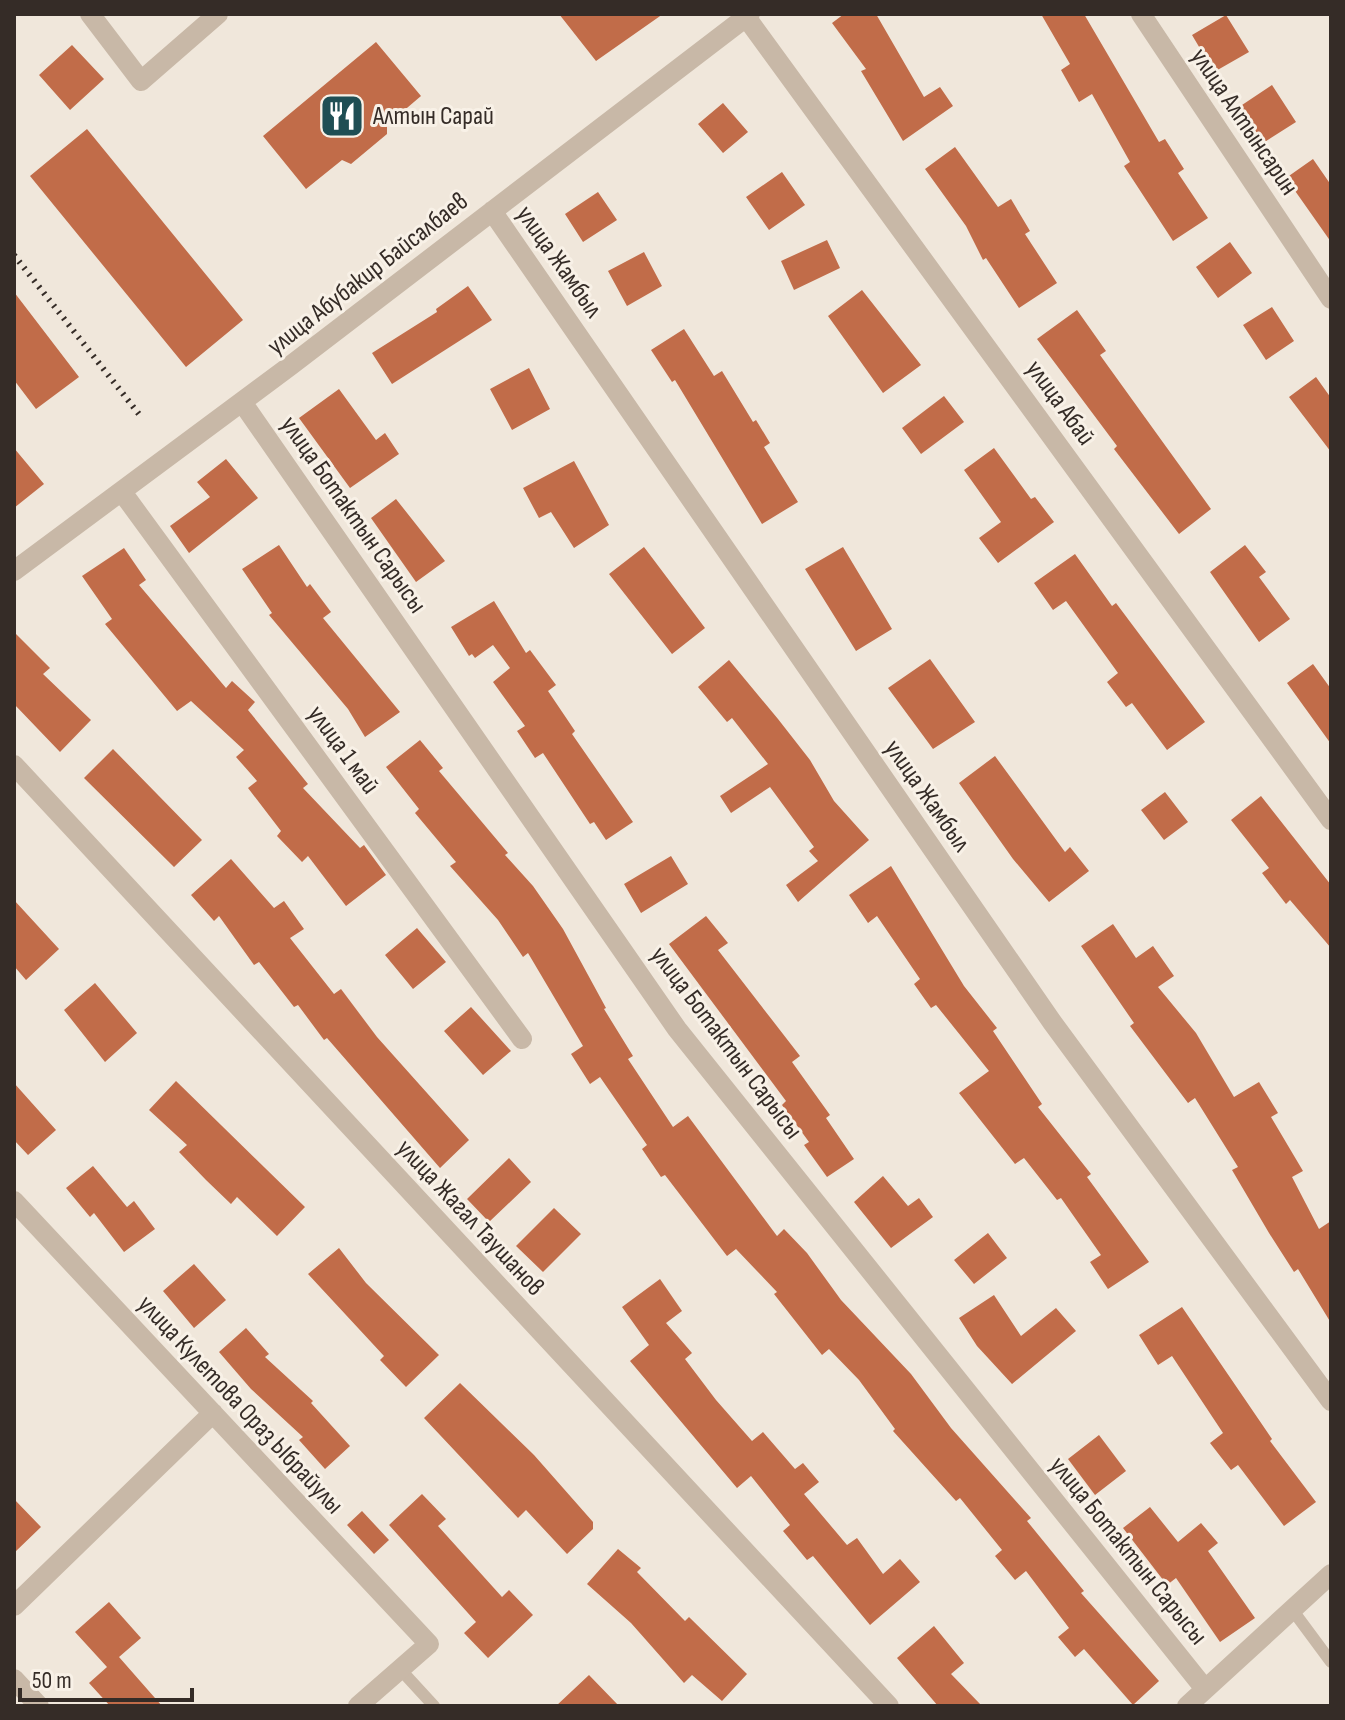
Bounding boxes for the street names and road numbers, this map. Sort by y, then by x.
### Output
street label: улица Алтынсарин [1184,43,1304,201]
street label: улица Абубакир Байсалбаев [261,186,475,362]
street label: улица Жамбыл [509,200,609,325]
street label: улица Абай [1019,355,1101,451]
street label: улица Ботактын Сарысы [273,411,433,619]
street label: улица 1 май [301,700,385,800]
street label: улица Жамбыл [877,734,977,859]
street label: улица Ботактын Сарысы [643,941,809,1145]
street label: улица Жагал Таушанов [390,1133,550,1303]
street label: улица Кулетова Ораз Ыбрайулы [131,1289,349,1521]
street label: улица Ботактын Сарысы [1043,1451,1213,1651]

